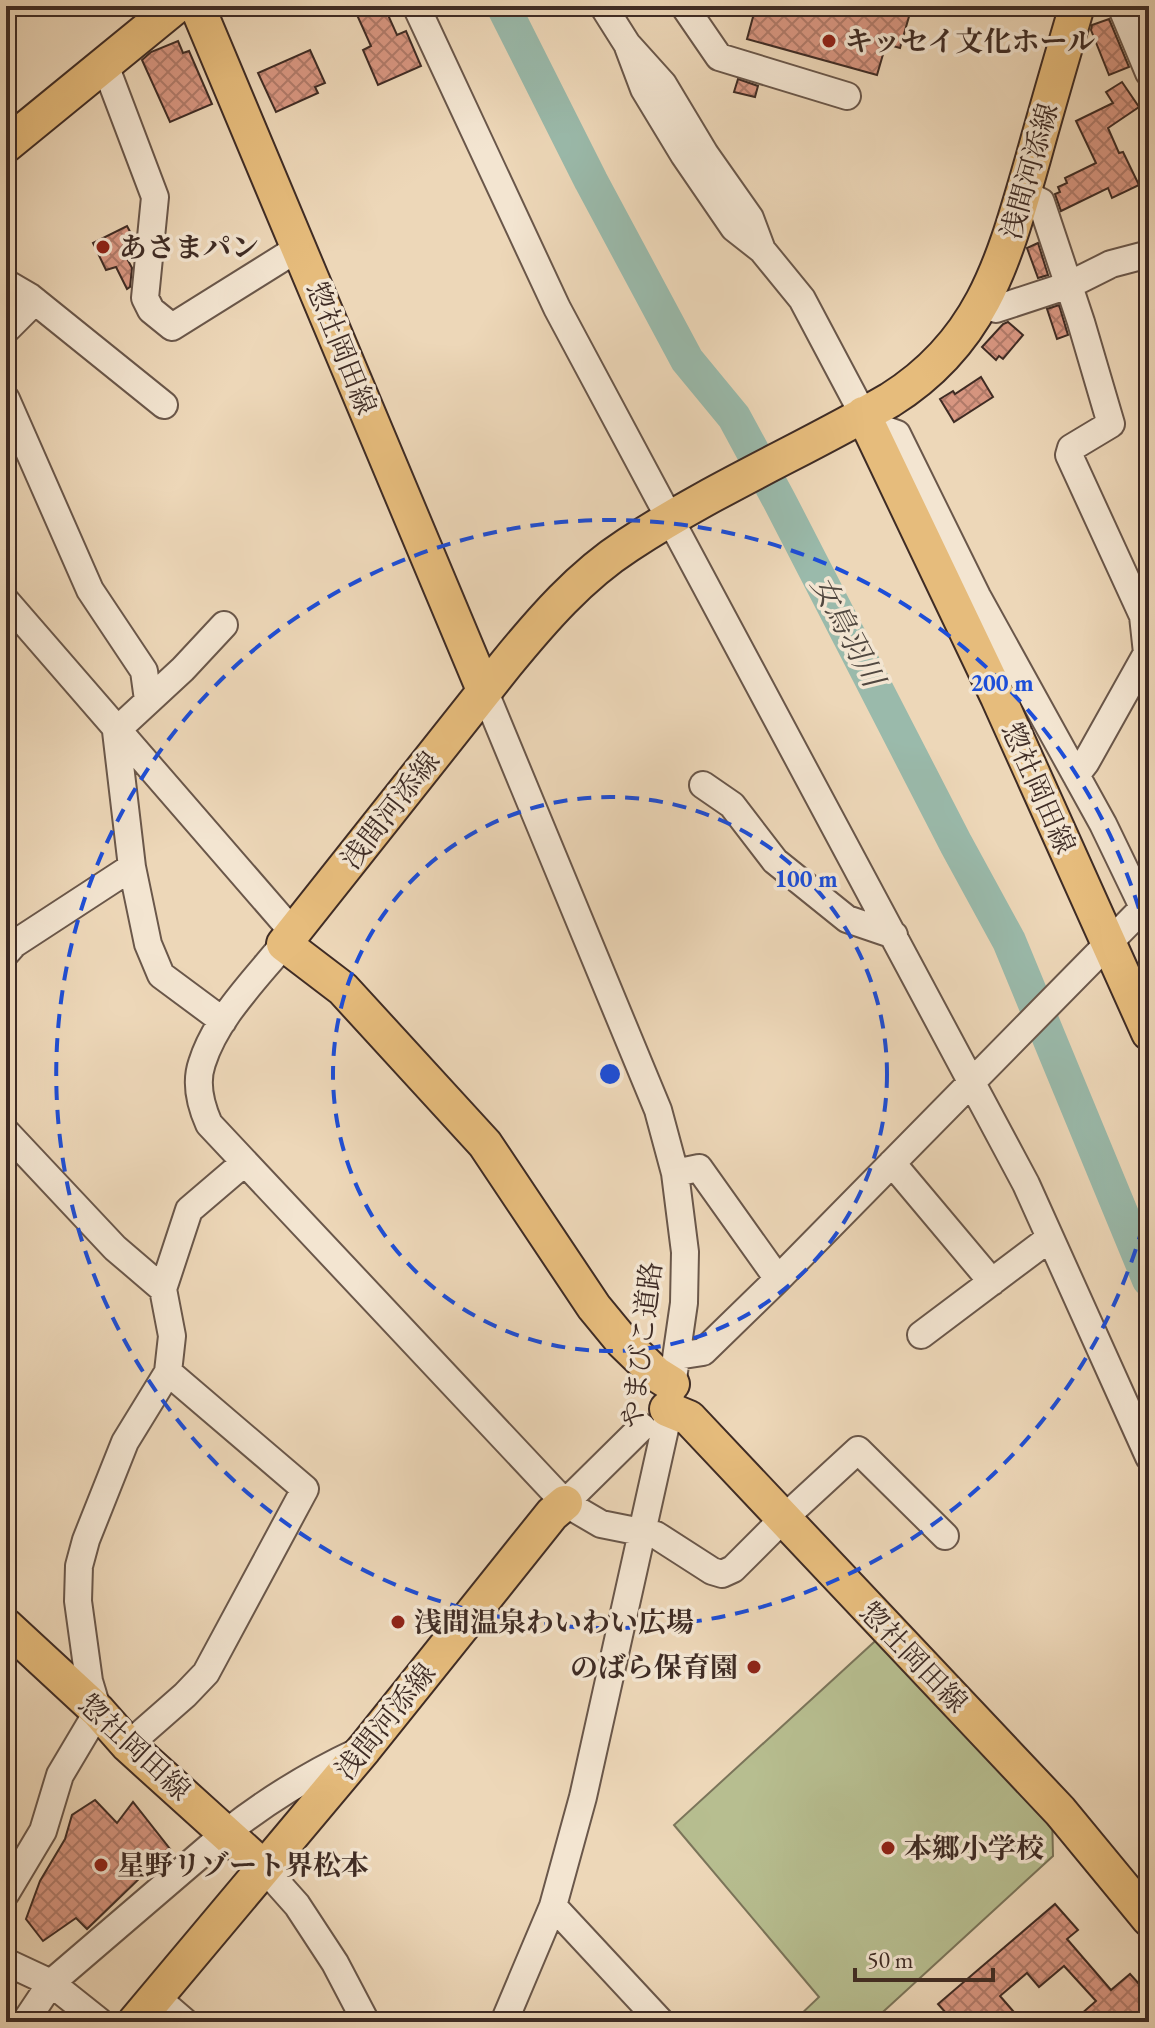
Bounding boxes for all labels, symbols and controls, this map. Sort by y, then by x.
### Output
place label: キッセイ文化ホール [845,23,1095,59]
marker: キッセイ文化ホール [820,32,838,50]
street label: 浅間河添線 [992,99,1066,243]
place label: あさまパン [119,229,259,265]
marker: あさまパン [94,238,112,256]
street label: 惣社岡田線 [299,276,385,420]
water label: 女鳥羽川 [803,569,895,696]
text: 200 m [970,667,1034,698]
street label: 惣社岡田線 [994,717,1084,859]
street label: 浅間河添線 [333,744,447,876]
text: 100 m [774,863,838,894]
centre of rings [596,1060,624,1088]
street label: やまびこ道路 [613,1259,669,1431]
street label: 惣社岡田線 [852,1594,976,1720]
place label: 浅間温泉わいわい広場 [414,1604,694,1640]
marker: 浅間温泉わいわい広場 [389,1613,407,1631]
place label: のばら保育園 [570,1649,738,1685]
street label: 浅間河添線 [327,1655,443,1787]
marker: のばら保育園 [745,1658,763,1676]
street label: 惣社岡田線 [72,1686,198,1808]
place label: 本郷小学校 [904,1830,1044,1866]
marker: 本郷小学校 [879,1839,897,1857]
place label: 星野リゾート界松本 [117,1847,369,1883]
marker: 星野リゾート界松本 [92,1856,110,1874]
scale bar [855,1932,993,1982]
text: 50 m [867,1944,914,1975]

